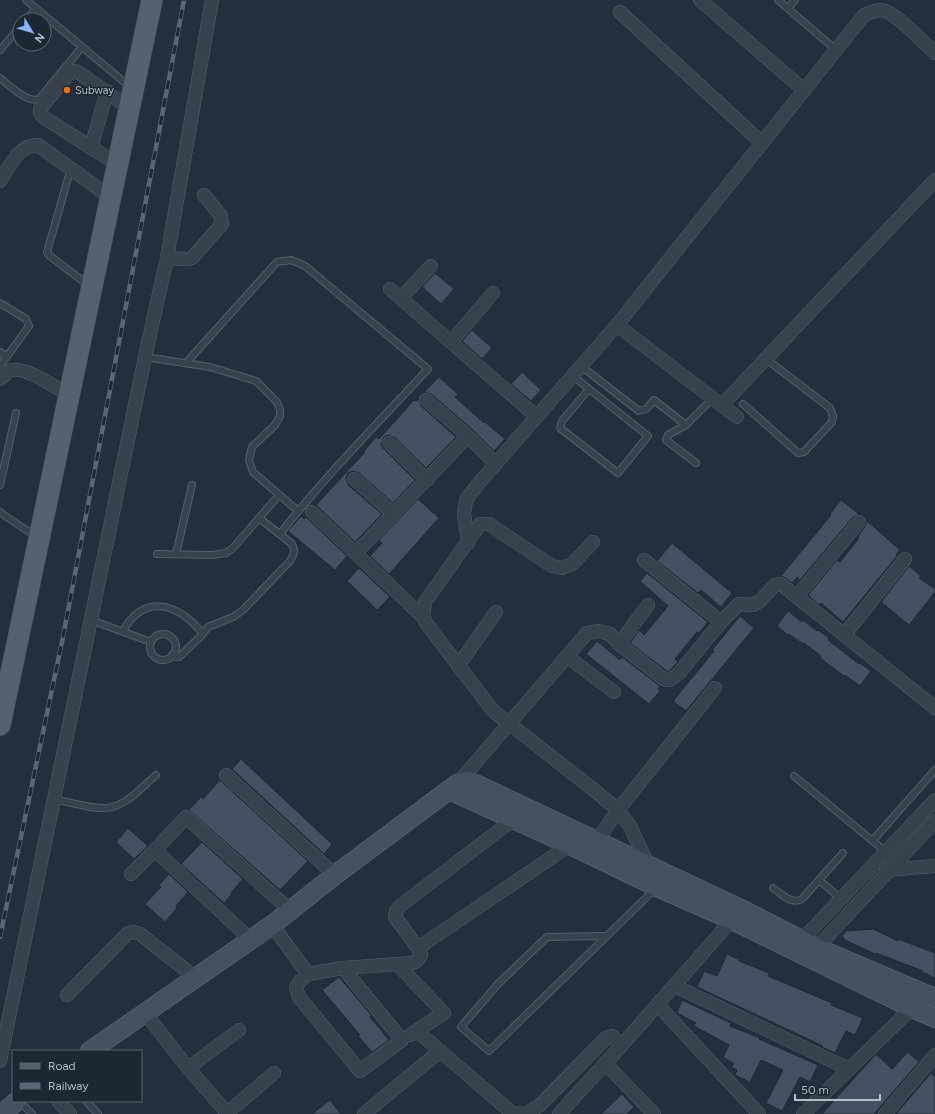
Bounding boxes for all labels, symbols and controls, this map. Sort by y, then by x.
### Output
north arrow [12,12,52,52]
text: N [32,30,47,45]
place label: Subway [75,84,114,97]
marker: Subway [62,85,72,95]
legend [12,1050,142,1102]
text: Road [48,1059,76,1073]
scale bar [795,1076,880,1102]
text: Railway [48,1079,89,1093]
text: 50 m [801,1083,829,1097]

